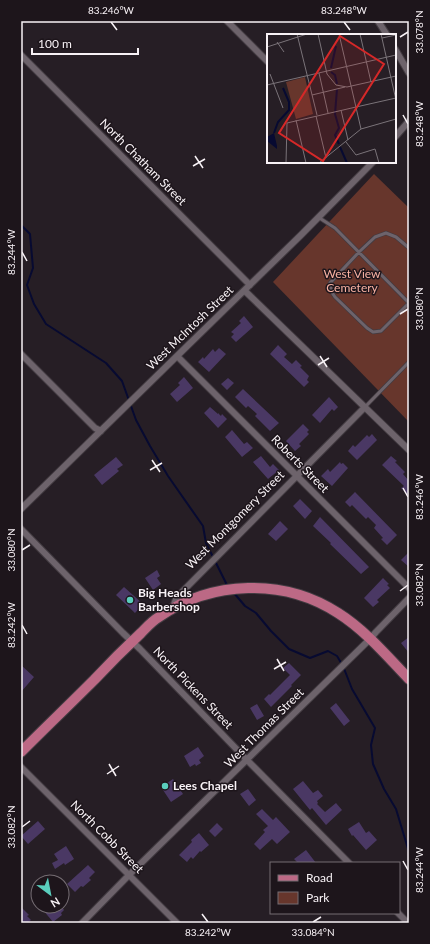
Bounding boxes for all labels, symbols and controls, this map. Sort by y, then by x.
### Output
text: 83.246°W [88,4,135,16]
text: 83.248°W [321,4,368,16]
text: 33.078°N [413,10,425,54]
scale bar [32,30,138,56]
inset map [267,34,396,163]
text: 100 m [38,36,72,51]
text: 83.248°W [413,100,425,147]
street label: North Chatham Street [97,115,190,209]
text: 83.244°W [5,228,17,275]
park label: West View Cemetery [324,266,381,295]
street label: West McIntosh Street [143,282,237,373]
text: 33.080°N [413,287,425,331]
street label: Roberts Street [268,432,333,496]
street label: West Montgomery Street [182,467,288,572]
text: 83.246°W [413,473,425,520]
text: 33.080°N [5,528,17,572]
text: 33.082°N [413,563,425,607]
place label: Big Heads Barbershop [138,585,200,614]
marker: Big Heads Barbershop [125,595,135,605]
text: 83.242°W [5,601,17,648]
street label: North Pickens Street [150,643,237,732]
street label: West Thomas Street [221,684,307,771]
place label: Lees Chapel [173,778,237,793]
marker: Lees Chapel [160,781,170,791]
street label: North Cobb Street [68,797,147,877]
text: 33.082°N [5,805,17,849]
text: 83.244°W [413,846,425,893]
legend [270,862,400,914]
text: Road [306,870,333,885]
north arrow [30,874,70,914]
text: Park [306,890,330,905]
text: N [49,895,63,911]
text: 83.242°W [185,926,232,938]
text: 33.084°N [291,926,335,938]

